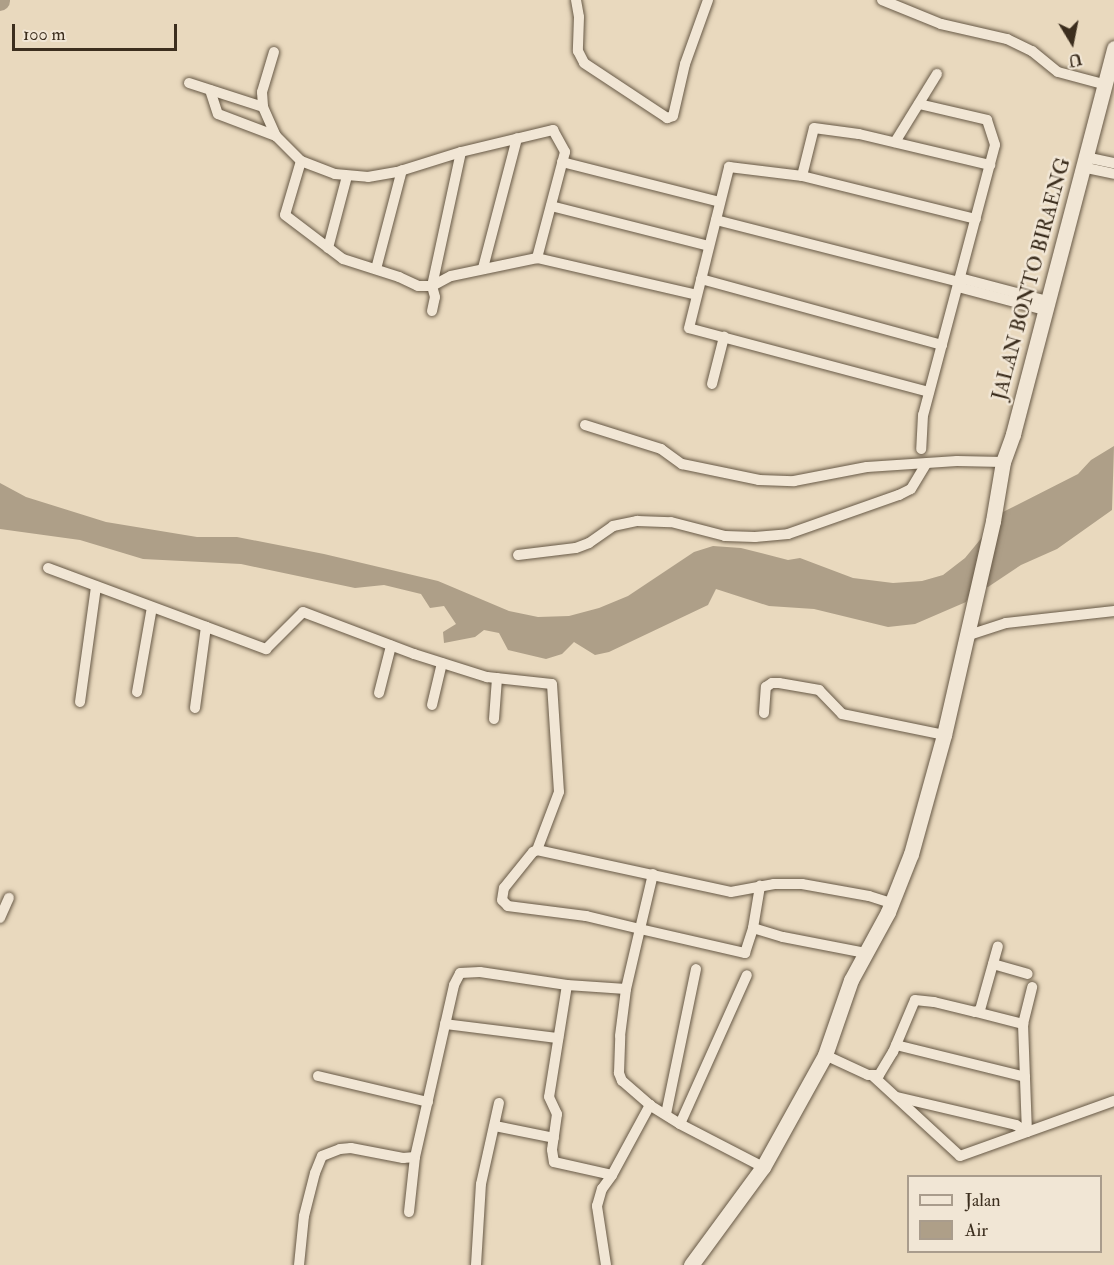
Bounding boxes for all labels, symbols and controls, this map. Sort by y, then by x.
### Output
scale bar [15,12,180,50]
north arrow [1042,12,1102,72]
text: 100 m [23,23,66,46]
text: U [1067,49,1083,71]
street label: JALAN BONTO BIRAENG [987,155,1075,403]
legend [907,1175,1102,1253]
text: Jalan [965,1189,1001,1212]
text: Air [965,1219,988,1242]

